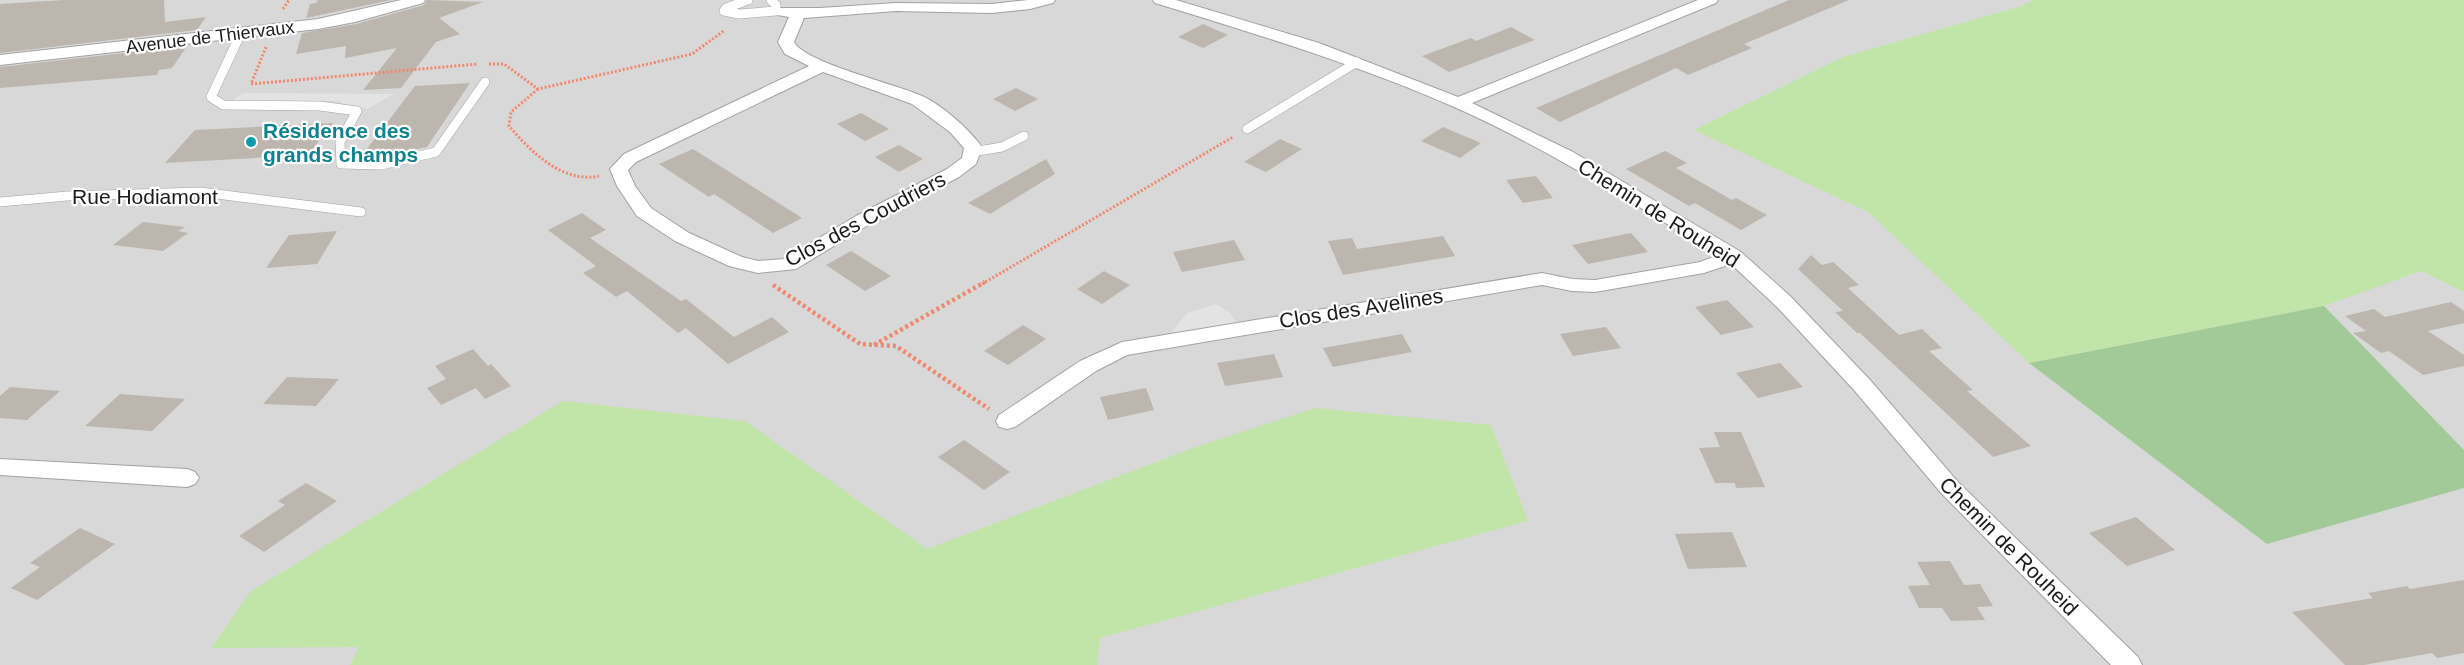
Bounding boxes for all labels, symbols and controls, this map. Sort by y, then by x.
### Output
street label: Avenue de Thiervaux [125,17,295,57]
place label: Résidence des grands champs [263,119,418,166]
marker: Résidence des grands champs [244,135,258,149]
street label: Chemin de Rouheid [1574,154,1744,272]
street label: Clos des Coudriers [781,167,949,271]
street label: Rue Hodiamont [72,185,218,208]
street label: Clos des Avelines [1278,284,1444,332]
street label: Chemin de Rouheid [1935,472,2083,620]

